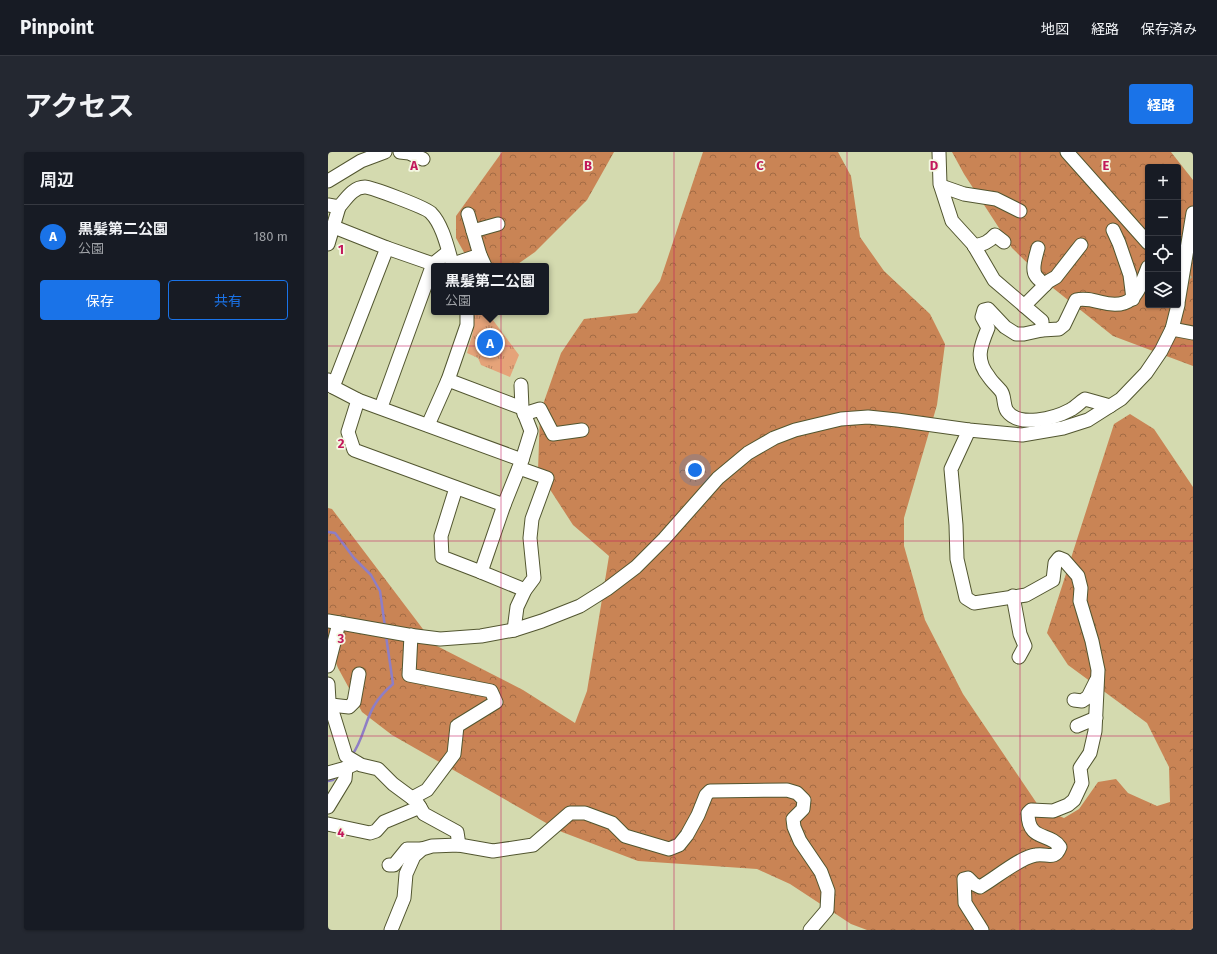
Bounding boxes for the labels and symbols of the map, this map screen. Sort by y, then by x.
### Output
text: A [409,158,418,173]
text: B [584,158,592,173]
text: C [756,158,764,173]
text: D [930,158,939,173]
text: E [1103,158,1110,173]
text: 1 [338,242,344,257]
pin: A [477,328,503,358]
text: 2 [338,436,345,451]
your location [685,460,705,480]
text: 3 [337,631,345,646]
text: 4 [337,825,345,840]

